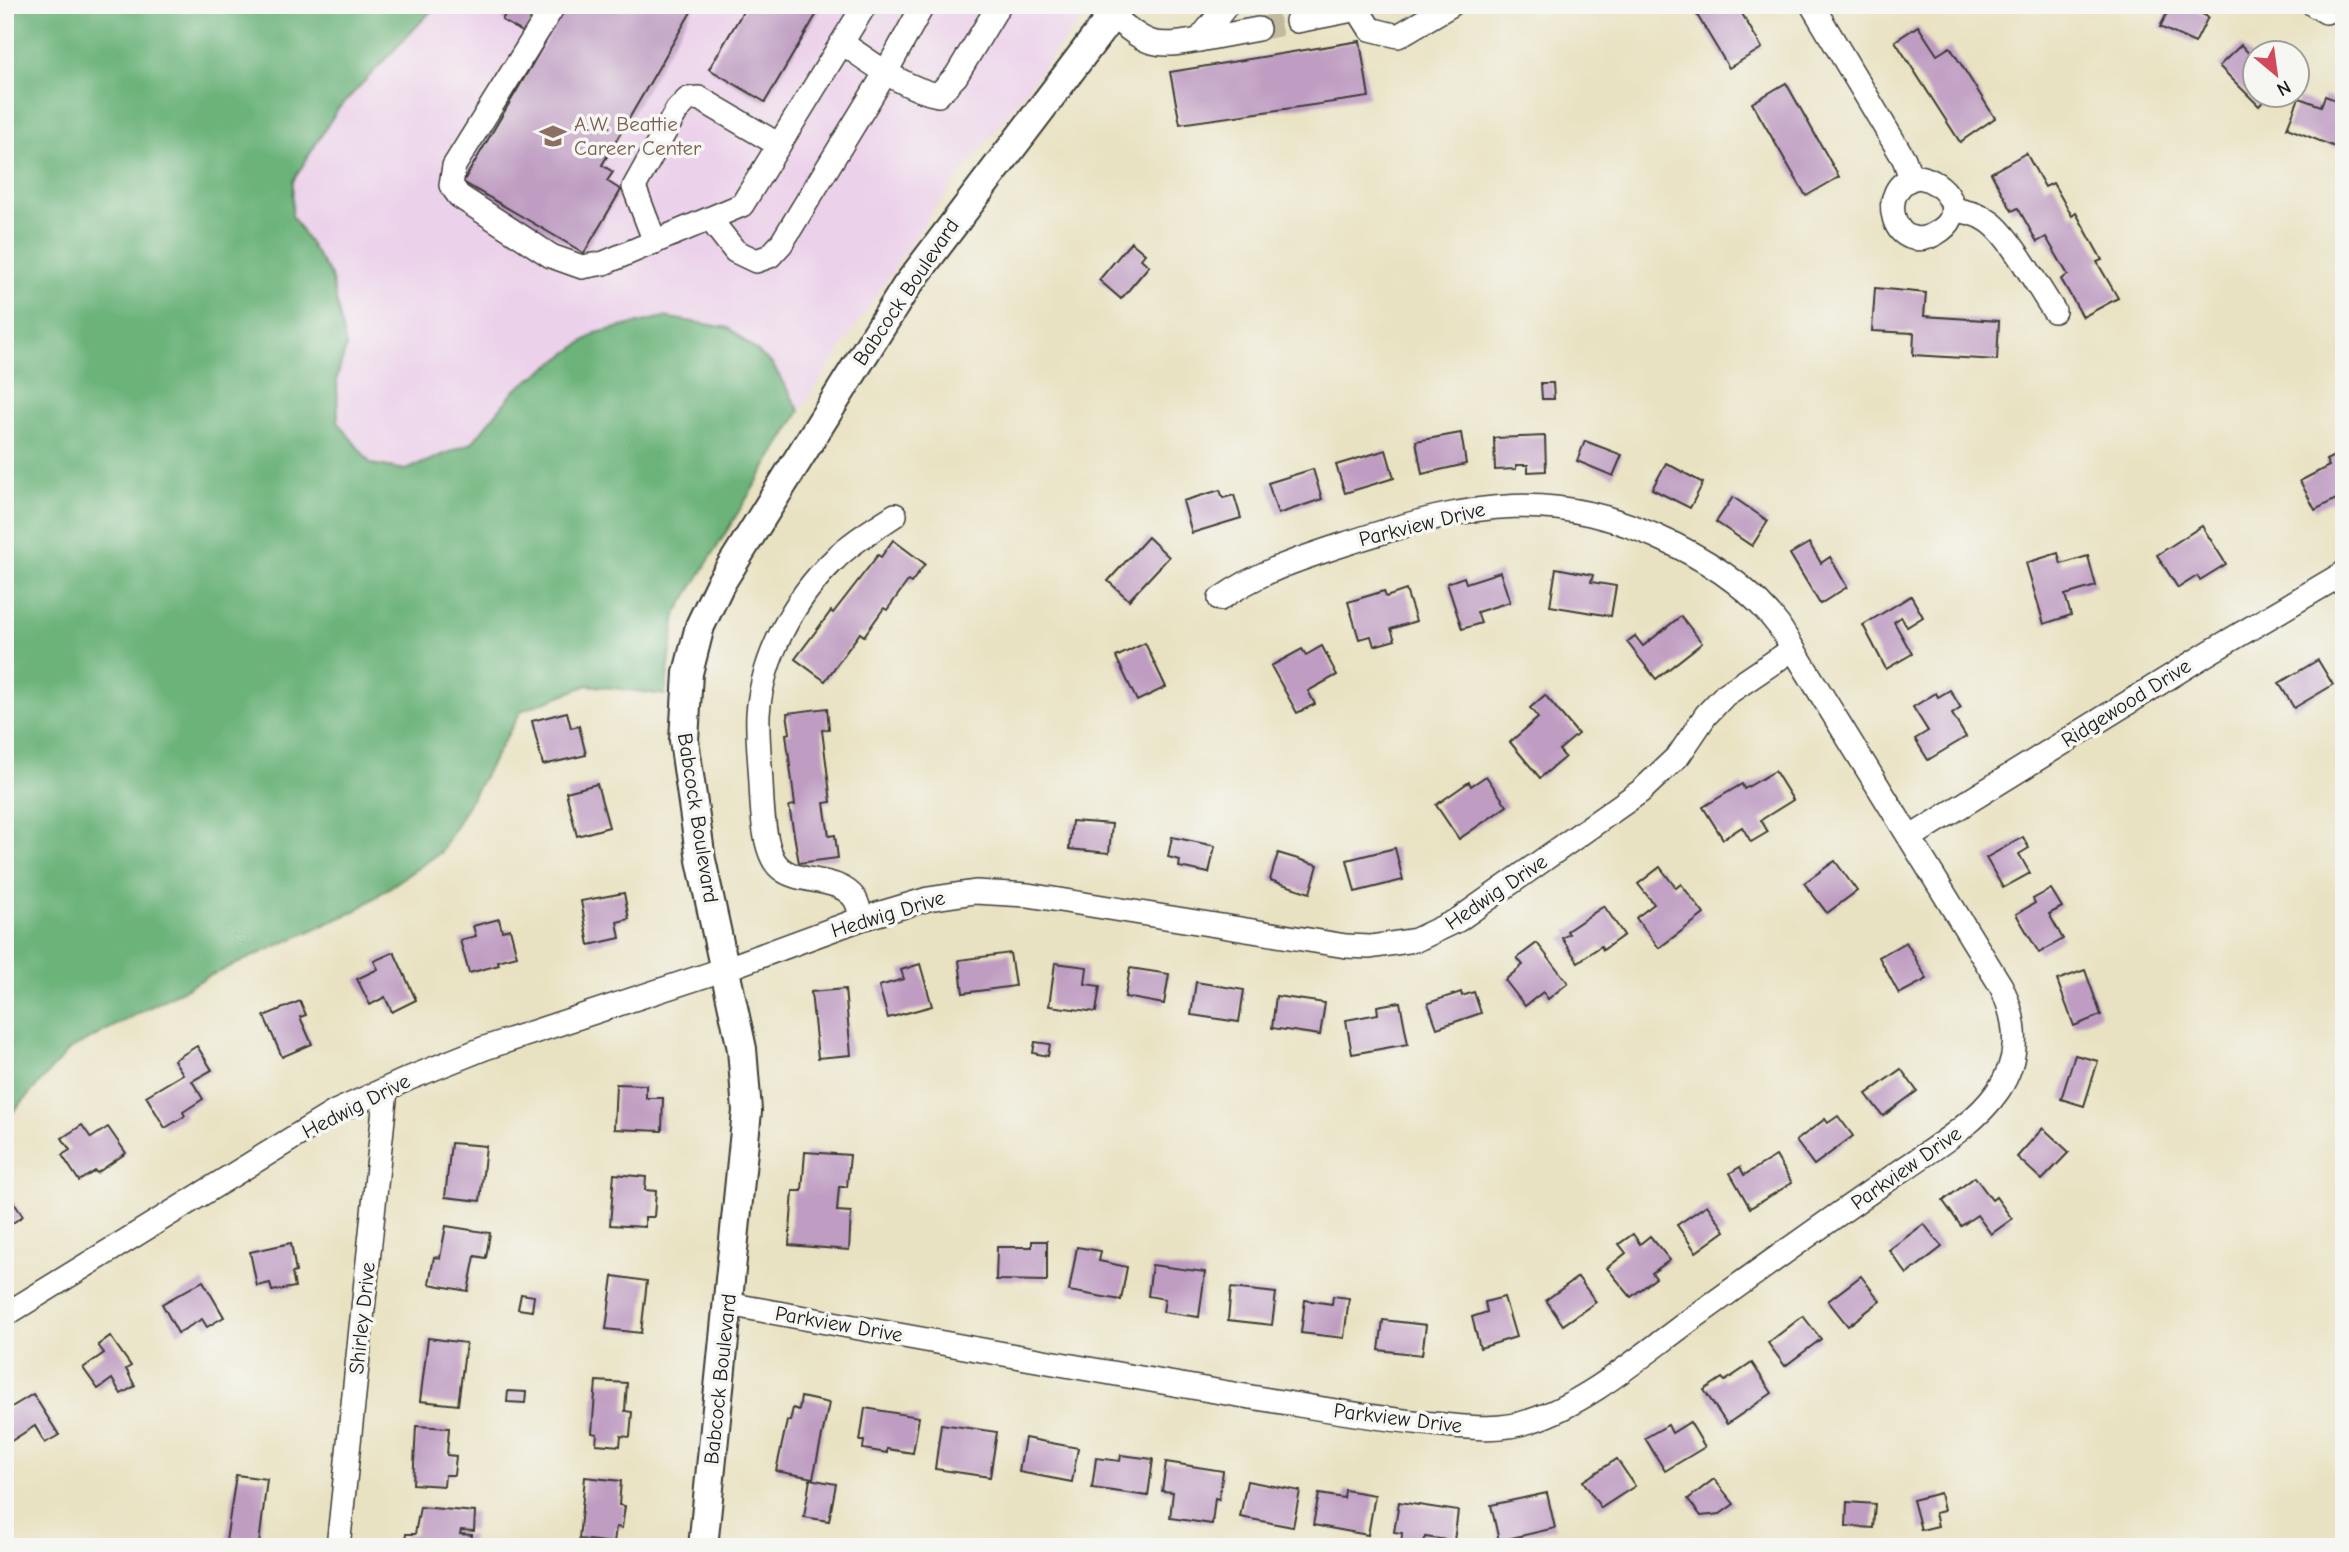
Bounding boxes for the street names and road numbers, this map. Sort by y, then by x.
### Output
street label: Babcock Boulevard [848,214,964,370]
street label: Parkview Drive [1356,497,1488,551]
street label: Ridgewood Drive [2057,654,2195,752]
street label: Babcock Boulevard [673,731,723,905]
street label: Hedwig Drive [1441,849,1551,935]
street label: Hedwig Drive [828,885,948,943]
street label: Hedwig Drive [298,1069,414,1143]
street label: Parkview Drive [1846,1121,1966,1215]
street label: Shirley Drive [344,1261,380,1375]
street label: Babcock Boulevard [699,1292,741,1466]
street label: Parkview Drive [773,1301,905,1347]
street label: Parkview Drive [1332,1398,1464,1438]

